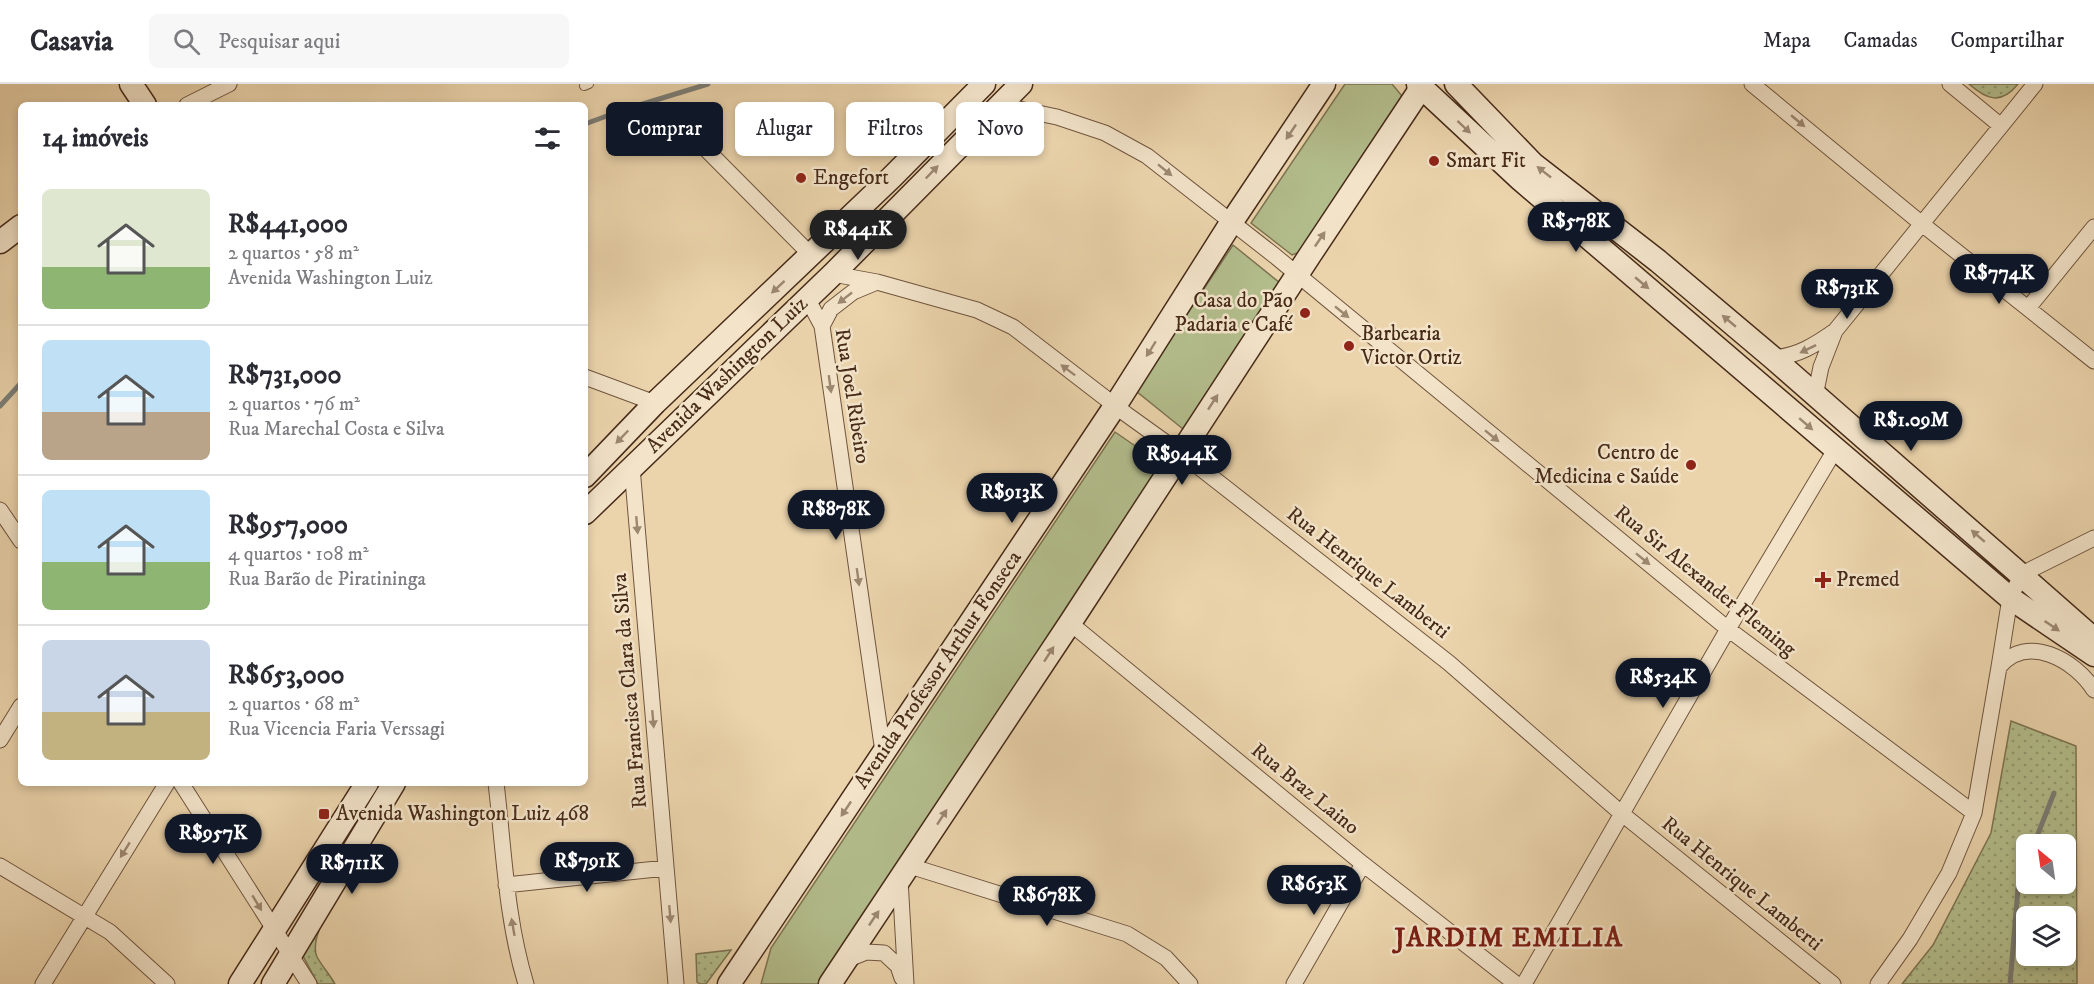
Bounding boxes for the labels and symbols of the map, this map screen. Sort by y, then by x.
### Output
one-way arrow [1790,115,1805,127]
one-way arrow [1456,120,1471,134]
one-way arrow [1285,124,1297,140]
place label: Smart Fit [1446,148,1526,174]
marker: Smart Fit [1427,154,1441,168]
one-way arrow [1157,164,1172,176]
place label: Engefort [813,165,889,191]
one-way arrow [925,165,939,179]
one-way arrow [1536,167,1551,179]
marker: Engefort [794,171,808,185]
pin: R$578K [1527,202,1625,253]
pin: R$441K [809,210,907,261]
one-way arrow [1314,232,1326,248]
pin: R$774K [1950,254,2048,305]
pin: R$731K [1798,269,1896,320]
one-way arrow [1634,276,1649,289]
one-way arrow [770,280,785,294]
place label: Casa do Pão Padaria e Café [1174,288,1293,338]
street label: Avenida Washington Luiz [641,291,813,459]
one-way arrow [837,292,852,304]
one-way arrow [1334,305,1349,318]
marker: Casa do Pão Padaria e Café [1298,306,1312,320]
one-way arrow [1721,315,1736,327]
place label: Barbearia Victor Ortiz [1360,321,1462,371]
street label: Rua Joel Ribeiro [828,327,876,465]
marker: Barbearia Victor Ortiz [1342,339,1356,353]
one-way arrow [1145,341,1156,357]
one-way arrow [1799,344,1816,353]
one-way arrow [1060,364,1076,376]
one-way arrow [826,374,835,393]
one-way arrow [1207,394,1218,411]
pin: R$1.09M [1856,401,1966,452]
one-way arrow [1798,417,1813,431]
one-way arrow [1484,429,1500,442]
one-way arrow [616,430,630,444]
pin: R$944K [1133,435,1231,486]
place label: Centro de Medicina e Saúde [1534,440,1679,490]
marker: Centro de Medicina e Saúde [1684,458,1698,472]
pin: R$913K [963,473,1061,524]
pin: R$878K [787,490,885,541]
street label: Rua Sir Alexander Fleming [1609,500,1802,663]
street label: Rua Henrique Lamberti [1281,501,1455,645]
one-way arrow [632,516,641,535]
one-way arrow [1971,530,1986,543]
street label: Avenida Professor Arthur Fonseca [849,546,1027,794]
one-way arrow [1635,553,1651,566]
one-way arrow [854,567,863,586]
place label: Premed [1836,567,1900,593]
marker: Premed [1814,571,1832,589]
street label: Rua Francisca Clara da Silva [607,572,653,810]
one-way arrow [2044,621,2060,632]
one-way arrow [1044,646,1055,662]
pin: R$534K [1614,658,1712,709]
one-way arrow [648,710,658,729]
street label: Rua Braz Laino [1246,737,1364,841]
place label: Avenida Washington Luiz 468 [336,801,589,827]
one-way arrow [840,801,851,817]
marker: Avenida Washington Luiz 468 [317,807,331,821]
one-way arrow [936,809,947,825]
street label: Rua Henrique Lamberti [1656,811,1828,957]
pin: R$957K [164,814,262,865]
north arrow [2016,834,2076,894]
one-way arrow [120,842,131,858]
pin: R$791K [538,842,636,893]
pin: R$711K [303,844,401,895]
pin: R$653K [1265,865,1363,916]
pin: R$678K [998,876,1096,927]
one-way arrow [252,895,262,912]
one-way arrow [665,904,675,923]
one-way arrow [868,910,880,926]
one-way arrow [508,917,517,936]
district label: JARDIM EMILIA [1391,921,1624,955]

